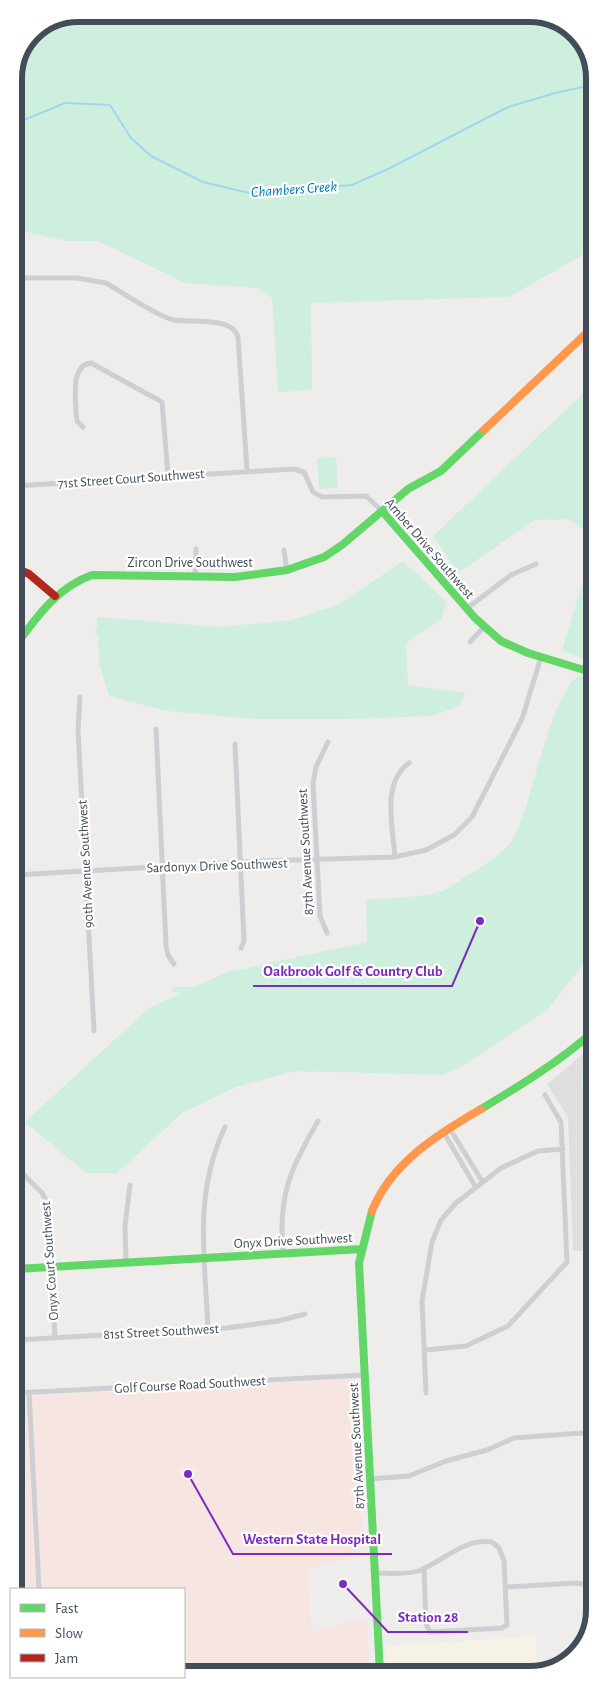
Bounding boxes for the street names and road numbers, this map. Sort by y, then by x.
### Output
street label: 71st Street Court Southwest [57,467,206,491]
street label: Amber Drive Southwest [382,496,477,602]
street label: Zircon Drive Southwest [127,556,253,570]
street label: 87th Avenue Southwest [296,788,316,916]
street label: 90th Avenue Southwest [76,799,96,928]
street label: Sardonyx Drive Southwest [146,857,288,875]
street label: Onyx Court Southwest [39,1200,61,1321]
street label: Onyx Drive Southwest [233,1231,353,1251]
street label: 81st Street Southwest [103,1322,220,1342]
street label: Golf Course Road Southwest [114,1374,267,1396]
street label: 87th Avenue Southwest [347,1382,367,1510]

